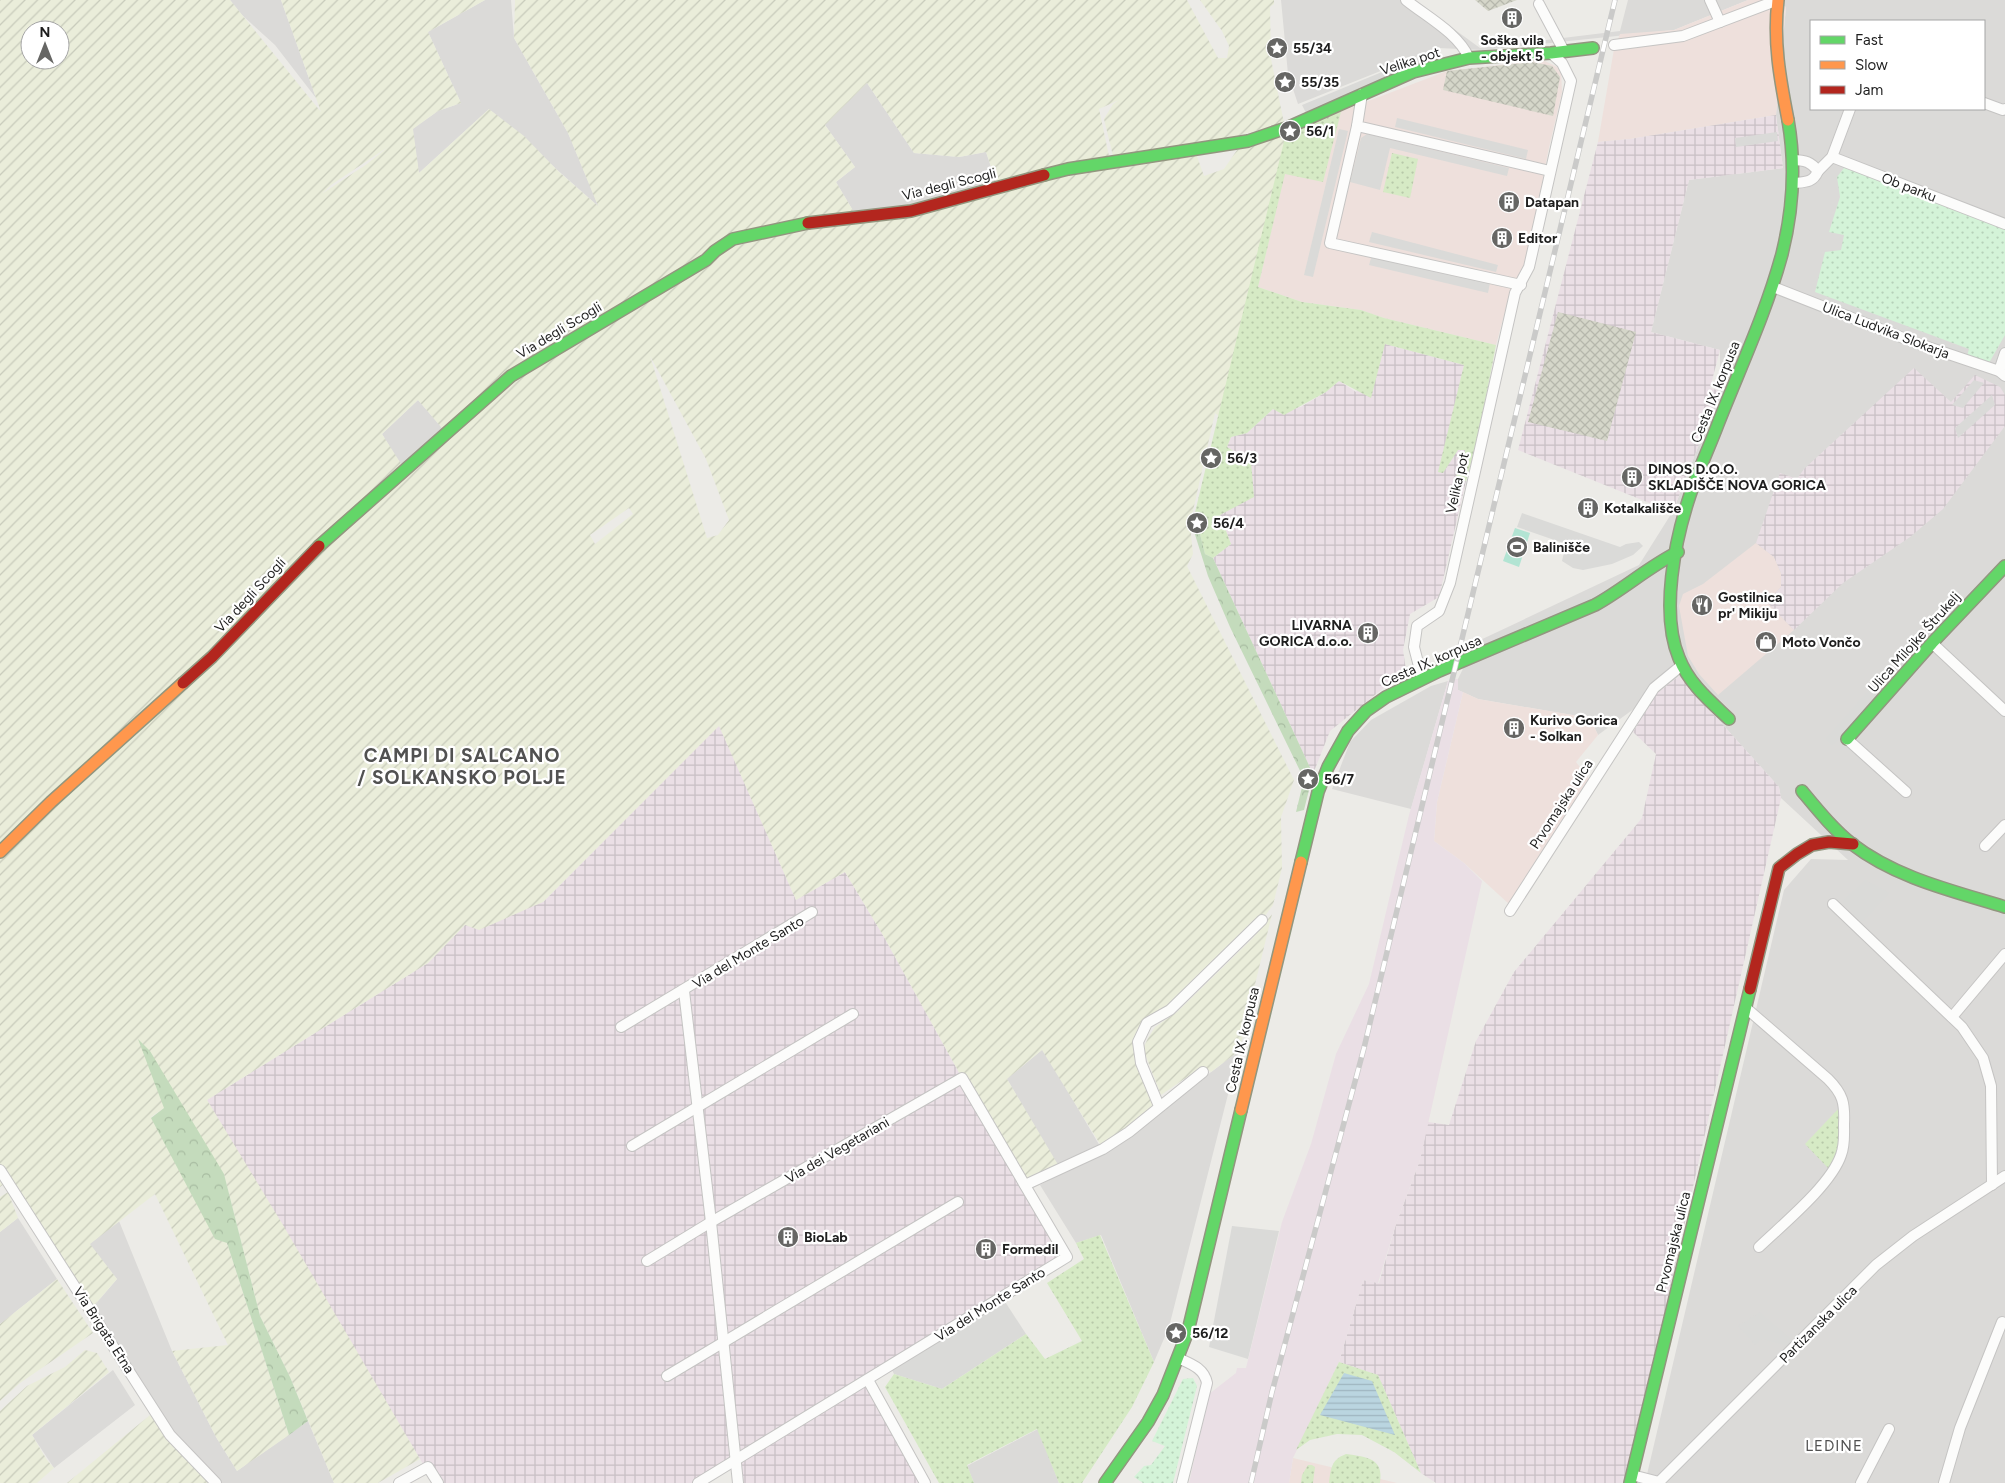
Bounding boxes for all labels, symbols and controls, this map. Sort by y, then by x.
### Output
building icon: Soška vila - objekt 5 [1500,6,1524,30]
north arrow [20,20,70,70]
legend [1810,20,1985,110]
text: N [40,24,50,41]
text: Fast [1855,31,1884,49]
place label: Soška vila - objekt 5 [1480,32,1544,65]
place icon: 55/34 [1265,36,1289,60]
place label: 55/34 [1293,40,1332,57]
street label: Velika pot [1378,44,1442,79]
text: Slow [1855,56,1888,74]
place icon: 55/35 [1273,70,1297,94]
place label: 55/35 [1301,74,1339,91]
text: Jam [1855,81,1883,99]
place icon: 56/1 [1278,119,1302,143]
place label: 56/1 [1306,123,1334,140]
street label: Via degli Scogli [900,165,998,204]
street label: Ob parku [1879,169,1939,206]
building icon: Datapan [1497,190,1521,214]
place label: Datapan [1525,194,1579,211]
building icon: Editor [1490,226,1514,250]
place label: Editor [1518,230,1558,247]
street label: Via degli Scogli [514,298,605,363]
street label: Ulica Ludvika Slokarja [1820,298,1952,363]
street label: Cesta IX. korpusa [1687,339,1744,445]
place icon: 56/3 [1199,446,1223,470]
place label: 56/3 [1227,450,1257,467]
street label: Velika pot [1442,451,1473,515]
place label: DINOS D.O.O. SKLADIŠČE NOVA GORICA [1648,461,1826,494]
building icon: DINOS D.O.O. SKLADIŠČE NOVA GORICA [1620,465,1644,489]
building icon: Kotalkališče [1576,496,1600,520]
place label: Kotalkališče [1604,500,1682,517]
place icon: 56/4 [1185,511,1209,535]
place label: 56/4 [1213,515,1244,532]
sports icon: Balinišče [1505,535,1529,559]
place label: Balinišče [1533,539,1590,556]
street label: Via degli Scogli [211,554,289,636]
street label: Ulica Milojke Štrukelj [1865,588,1964,696]
place label: Gostilnica pr' Mikiju [1718,589,1783,622]
restaurant icon: Gostilnica pr' Mikiju [1690,593,1714,617]
place label: LIVARNA GORICA d.o.o. [1259,617,1352,650]
building icon: LIVARNA GORICA d.o.o. [1356,621,1380,645]
shop icon: Moto Vončo [1754,630,1778,654]
street label: Cesta IX. korpusa [1378,632,1484,691]
place label: Moto Vončo [1782,634,1861,651]
place label: Kurivo Gorica - Solkan [1530,712,1618,745]
building icon: Kurivo Gorica - Solkan [1502,716,1526,740]
district label: CAMPI DI SALCANO / SOLKANSKO POLJE [357,744,567,789]
street label: Prvomajska ulica [1526,756,1597,852]
place icon: 56/7 [1296,767,1320,791]
place label: 56/7 [1324,771,1354,788]
street label: Via del Monte Santo [689,912,807,992]
street label: Cesta IX. korpusa [1222,986,1263,1095]
street label: Via dei Vegetariani [782,1114,892,1187]
street label: Prvomajska ulica [1653,1190,1694,1294]
building icon: BioLab [776,1225,800,1249]
place label: BioLab [804,1229,848,1246]
building icon: Formedil [974,1237,998,1261]
place label: Formedil [1002,1241,1059,1258]
street label: Via del Monte Santo [932,1264,1049,1345]
street label: Partizanska ulica [1776,1282,1861,1367]
street label: Via Brigata Etna [69,1284,138,1377]
place icon: 56/12 [1164,1321,1188,1345]
place label: 56/12 [1192,1325,1228,1342]
district label: LEDINE [1805,1437,1863,1455]

